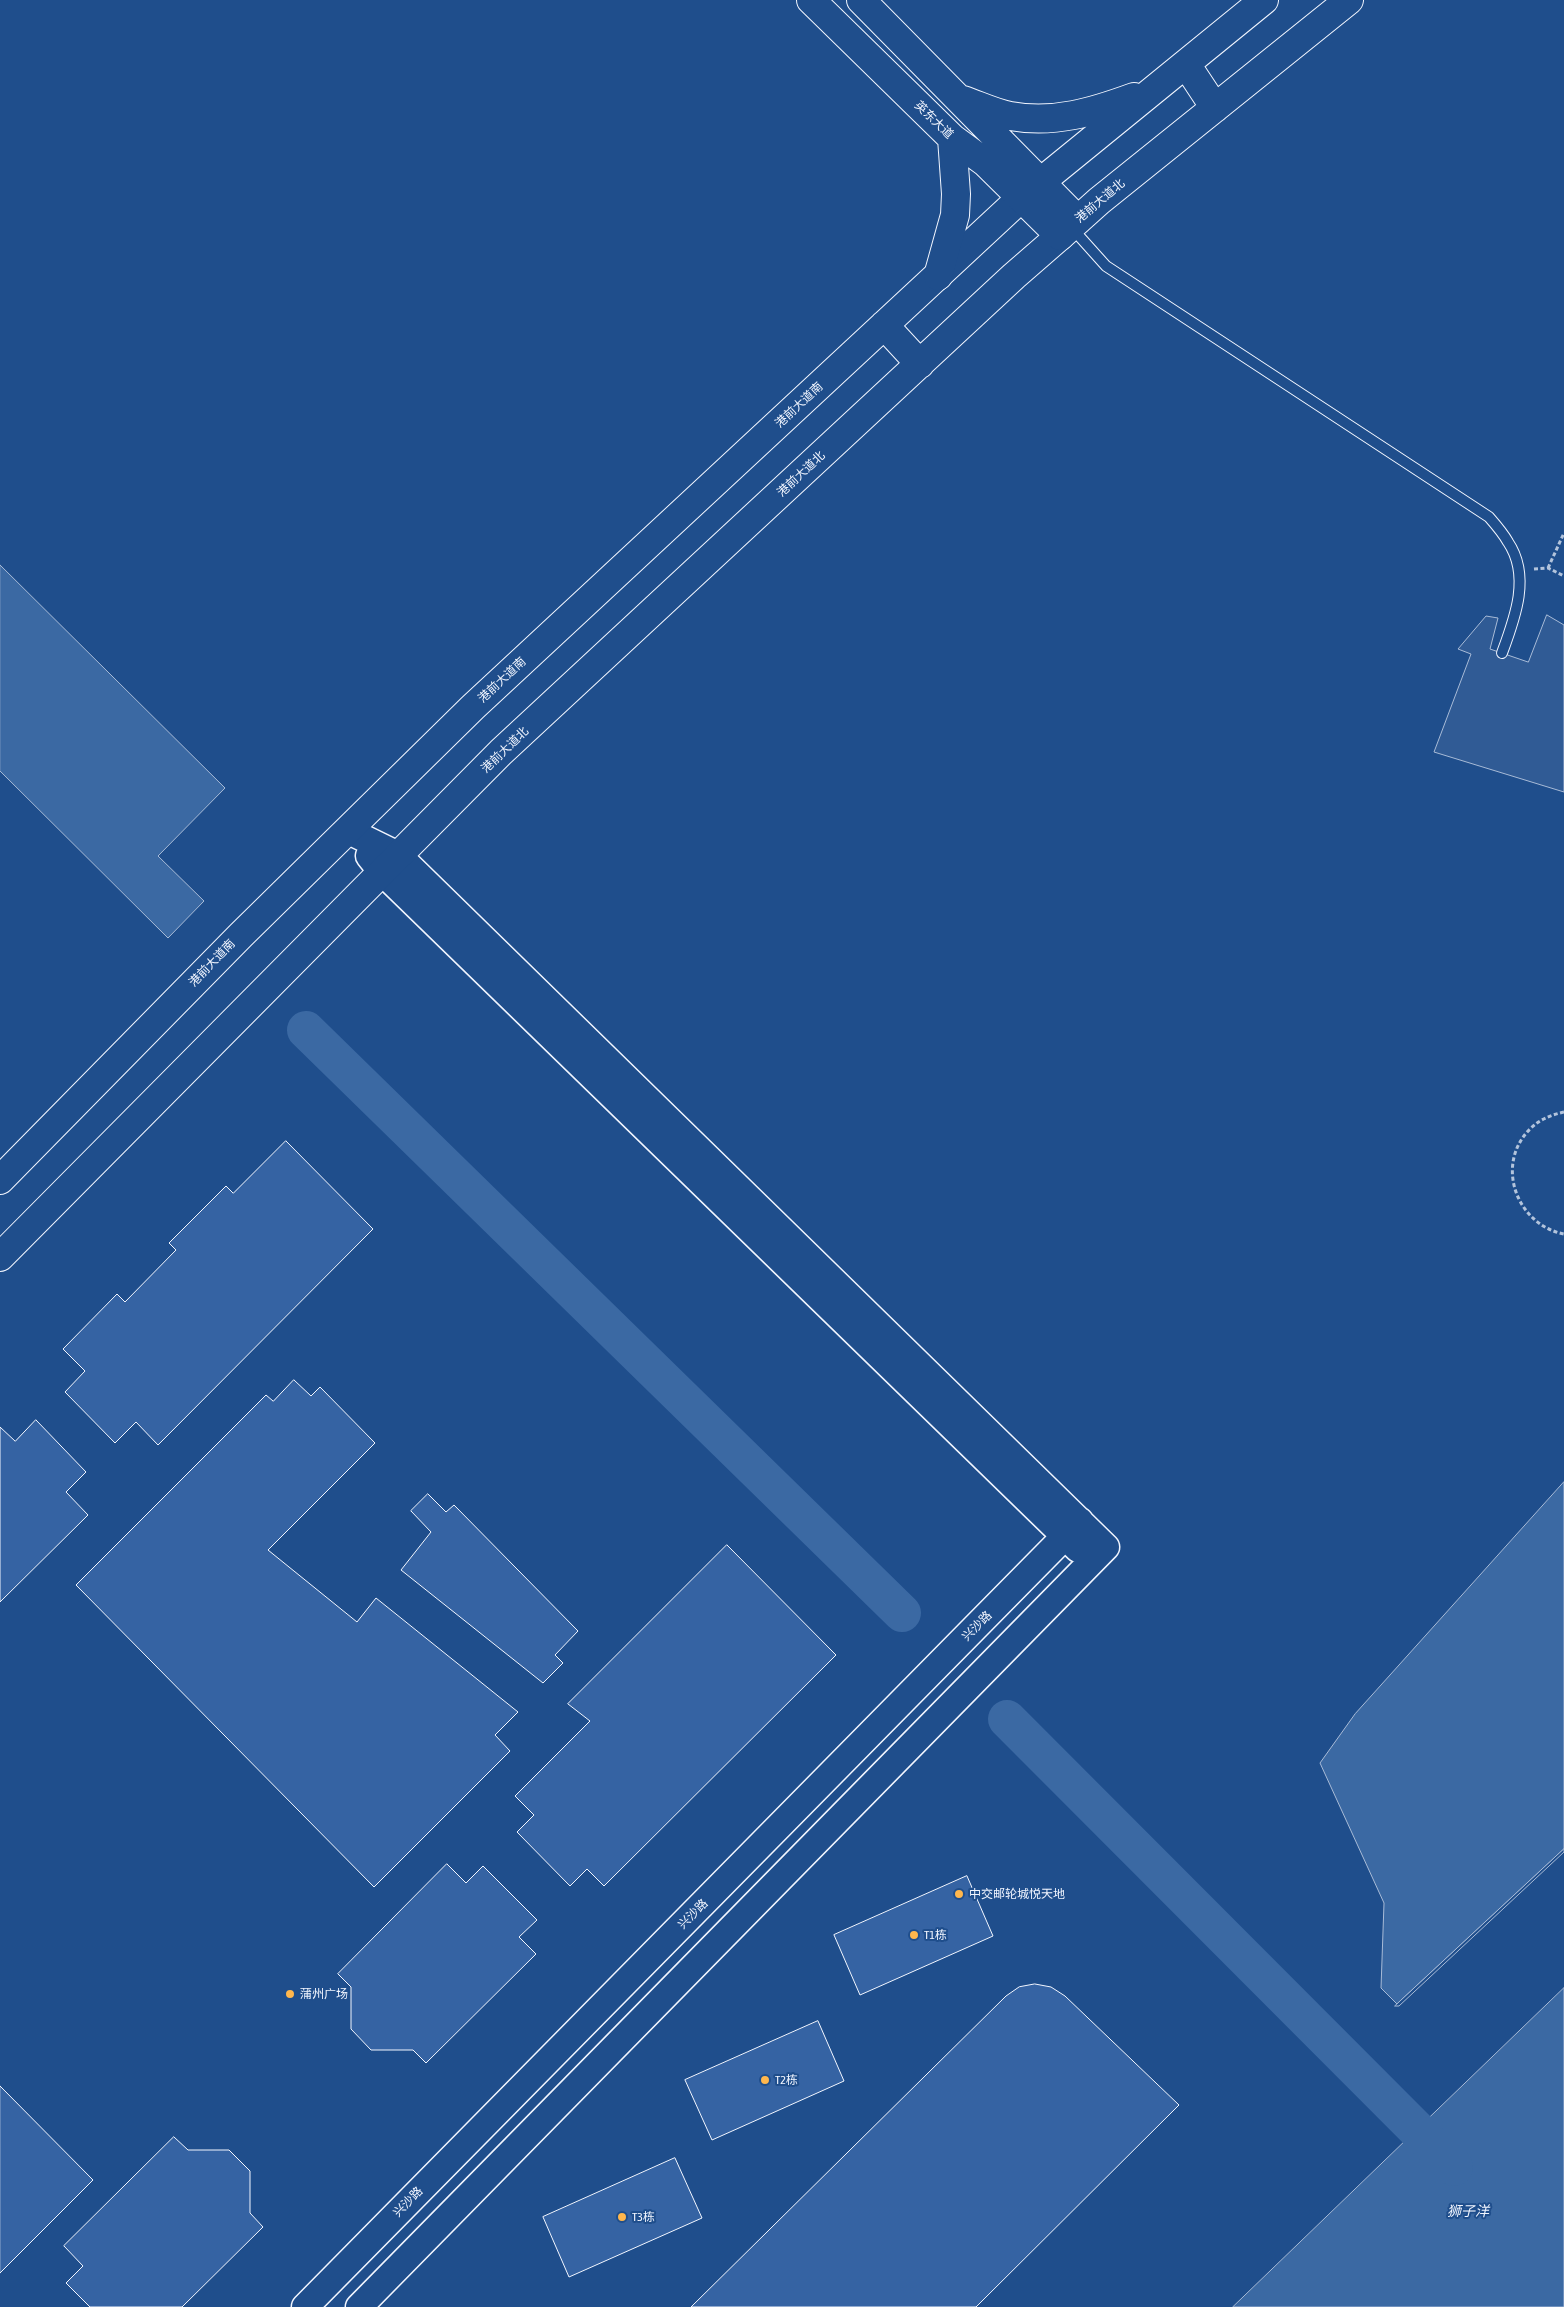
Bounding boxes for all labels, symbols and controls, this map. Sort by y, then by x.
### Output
street label: 英东大道 [912,98,956,142]
street label: 港前大道北 [1072,176,1128,226]
street label: 港前大道南 [772,379,826,431]
street label: 港前大道北 [774,448,828,500]
street label: 港前大道南 [475,654,529,706]
street label: 港前大道北 [478,724,532,776]
street label: 港前大道南 [186,936,238,990]
street label: 兴沙路 [959,1608,995,1644]
place label: 中交邮轮城悦天地 [969,1887,1065,1901]
marker: 中交邮轮城悦天地 [953,1888,965,1900]
street label: 兴沙路 [675,1896,711,1932]
place label: T1栋 [924,1928,947,1942]
marker: T1栋 [908,1929,920,1941]
place label: 蒲州广场 [300,1987,348,2001]
marker: 蒲州广场 [284,1988,296,2000]
place label: T2栋 [775,2073,798,2087]
marker: T2栋 [759,2074,771,2086]
street label: 兴沙路 [390,2184,426,2220]
water label: 狮子洋 [1447,2204,1489,2220]
place label: T3栋 [632,2210,655,2224]
marker: T3栋 [616,2211,628,2223]

